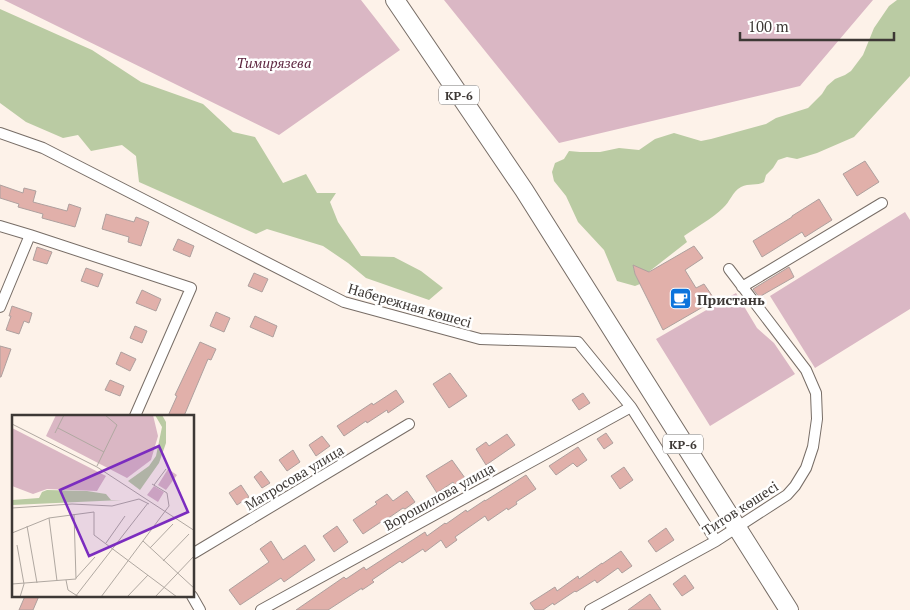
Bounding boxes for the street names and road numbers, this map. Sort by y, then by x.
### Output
road number: KP-6 [439,86,479,104]
street label: Набережная көшесі [346,278,474,332]
road number: KP-6 [663,434,703,454]
street label: Матросова улица [241,440,347,514]
street label: Ворошилова улица [380,458,498,534]
street label: Титов көшесі [698,476,782,540]

